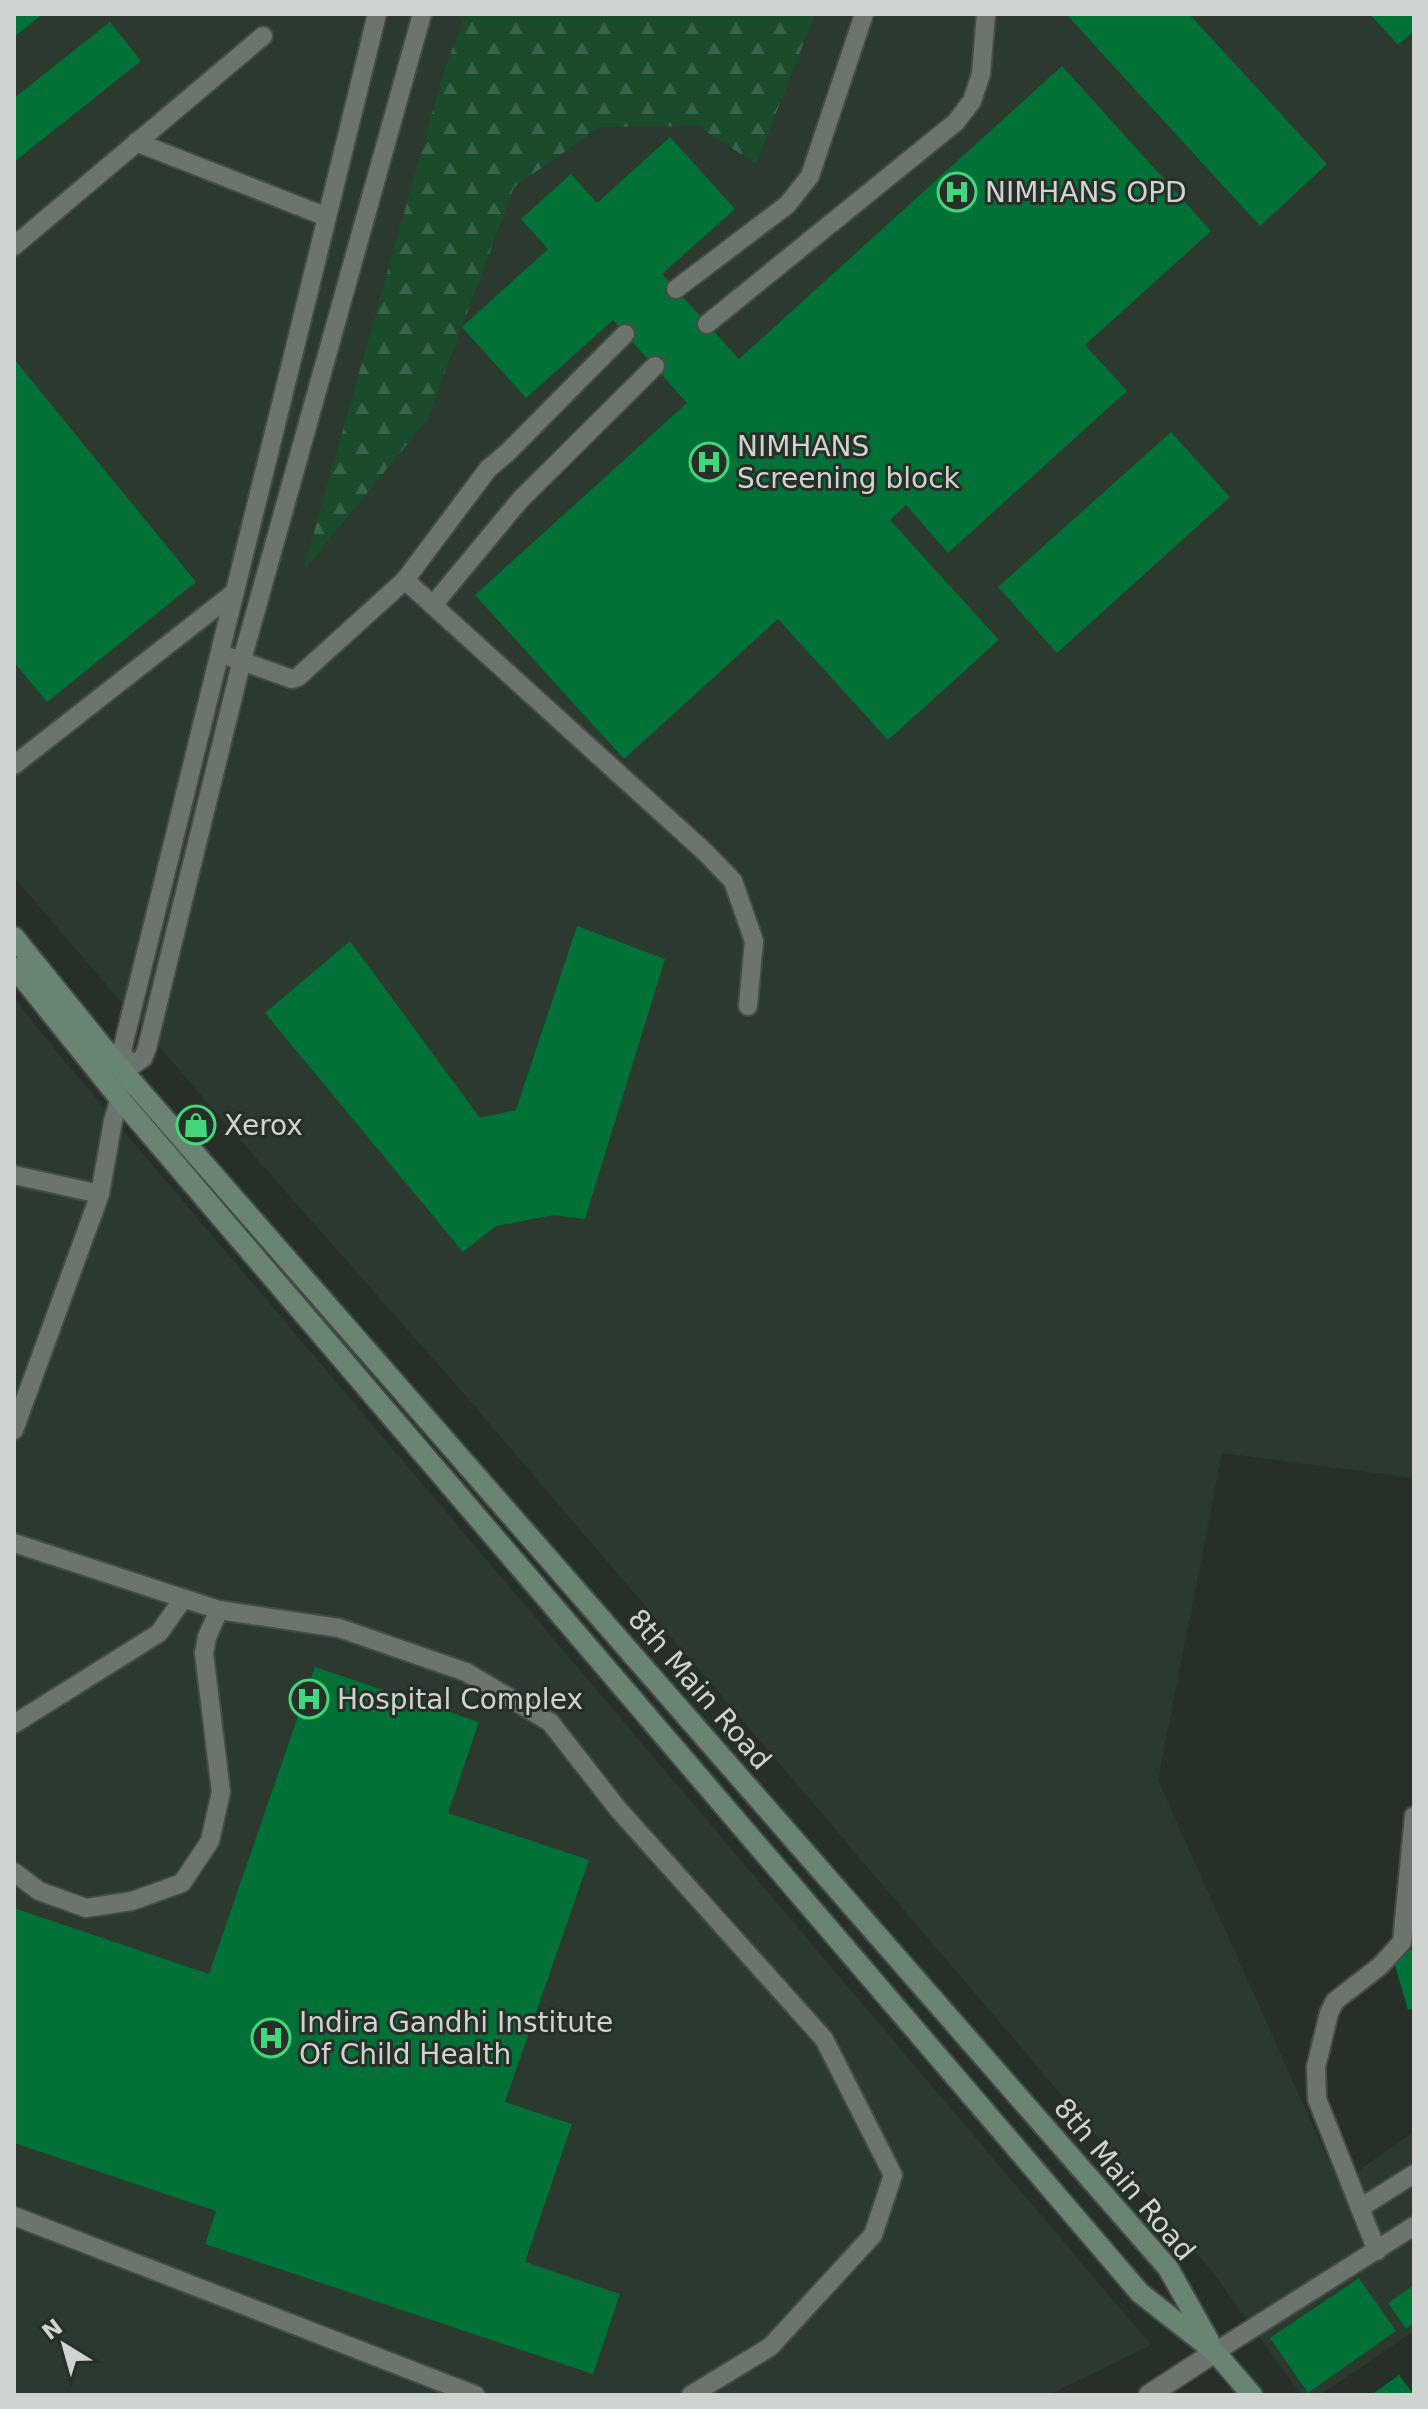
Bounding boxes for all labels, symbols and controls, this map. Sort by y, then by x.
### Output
hospital icon: NIMHANS OPD [936,171,978,213]
place label: NIMHANS OPD [985,176,1187,209]
place label: NIMHANS Screening block [737,430,961,495]
hospital icon: NIMHANS Screening block [688,441,730,483]
shop icon: Xerox [175,1104,217,1146]
place label: Xerox [224,1109,303,1142]
street label: 8th Main Road [621,1602,778,1776]
hospital icon: Hospital Complex [288,1678,330,1720]
place label: Hospital Complex [337,1683,583,1716]
place label: Indira Gandhi Institute Of Child Health [299,2006,613,2071]
hospital icon: Indira Gandhi Institute Of Child Health [250,2017,292,2059]
street label: 8th Main Road [1047,2092,1202,2267]
north arrow [24,2305,104,2385]
text: N [37,2314,67,2345]

